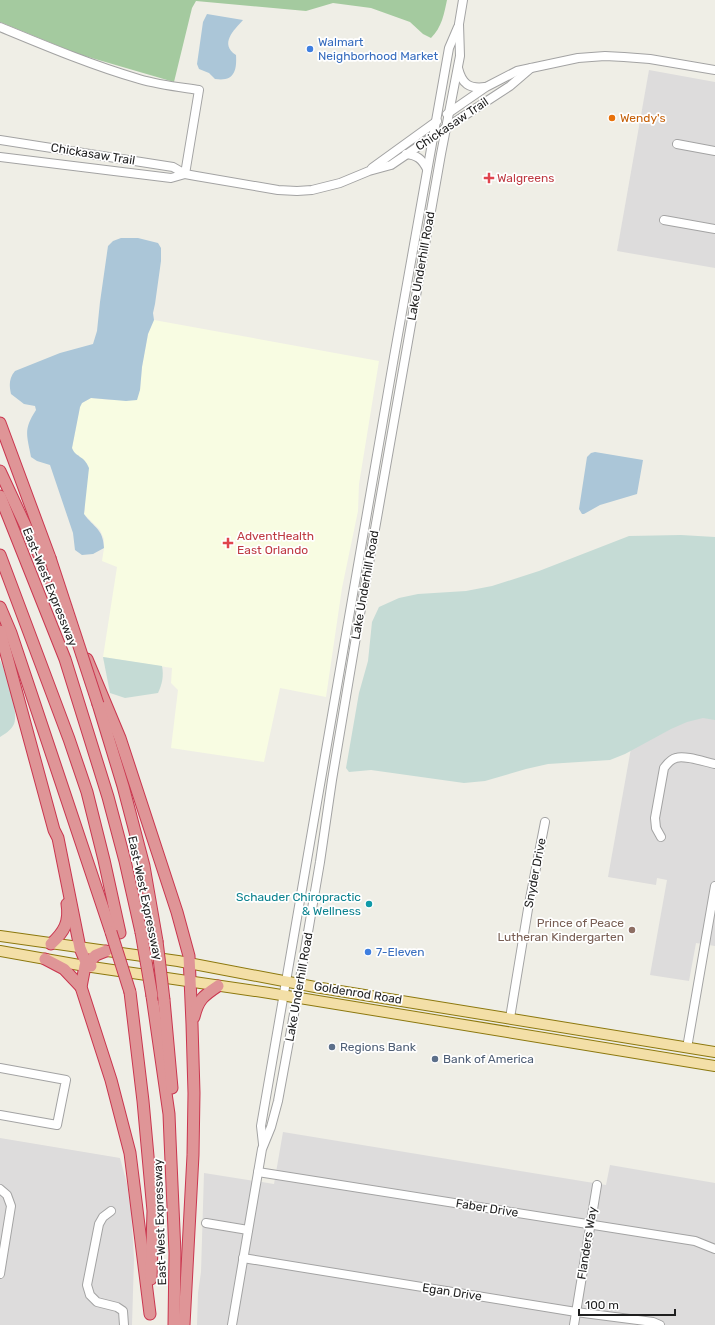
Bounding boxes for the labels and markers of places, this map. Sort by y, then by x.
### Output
place label: Walmart Neighborhood Market [318,35,438,63]
marker: Walmart Neighborhood Market [305,44,315,54]
place label: Wendy's [620,111,666,125]
marker: Wendy's [607,113,617,123]
place label: Walgreens [497,171,554,185]
marker: Walgreens [484,173,494,183]
place label: AdventHealth East Orlando [237,529,314,557]
marker: AdventHealth East Orlando [222,537,234,549]
place label: Schauder Chiropractic & Wellness [236,890,361,918]
marker: Schauder Chiropractic & Wellness [364,899,374,909]
place label: Prince of Peace Lutheran Kindergarten [497,916,624,944]
marker: Prince of Peace Lutheran Kindergarten [627,925,637,935]
place label: 7-Eleven [376,945,425,959]
marker: 7-Eleven [363,947,373,957]
place label: Regions Bank [340,1040,417,1054]
marker: Regions Bank [327,1042,337,1052]
place label: Bank of America [443,1052,534,1066]
marker: Bank of America [430,1054,440,1064]

